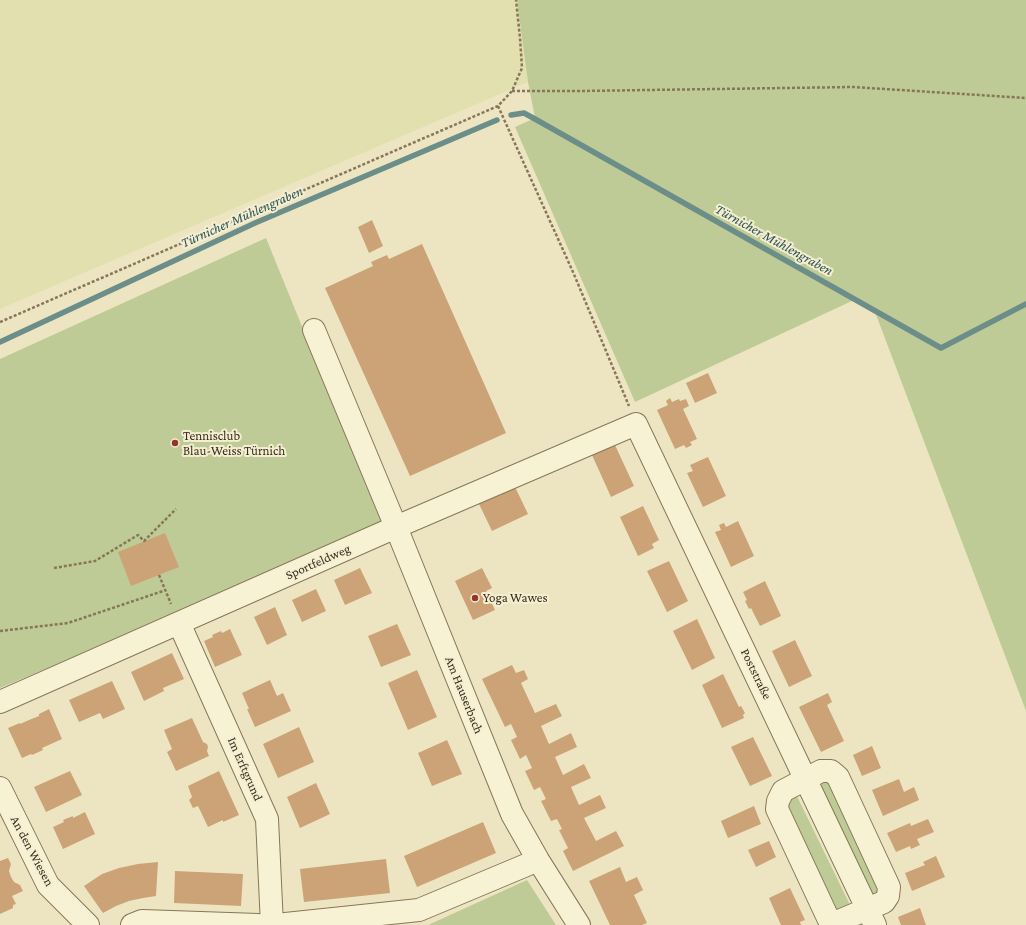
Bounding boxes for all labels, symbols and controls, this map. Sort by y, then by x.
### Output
water label: Türnicher Mühlengraben [178,183,306,251]
water label: Türnicher Mühlengraben [712,201,836,279]
place label: Tennisclub Blau-Weiss Türnich [183,428,285,459]
marker: Tennisclub Blau-Weiss Türnich [170,438,180,448]
street label: Sportfeldweg [283,541,353,583]
place label: Yoga Wawes [483,590,548,606]
marker: Yoga Wawes [470,593,480,603]
street label: Poststraße [737,646,775,702]
street label: Am Hauserbach [441,654,487,736]
street label: Im Erftgrund [224,735,266,803]
street label: An den Wiesen [7,813,57,889]

